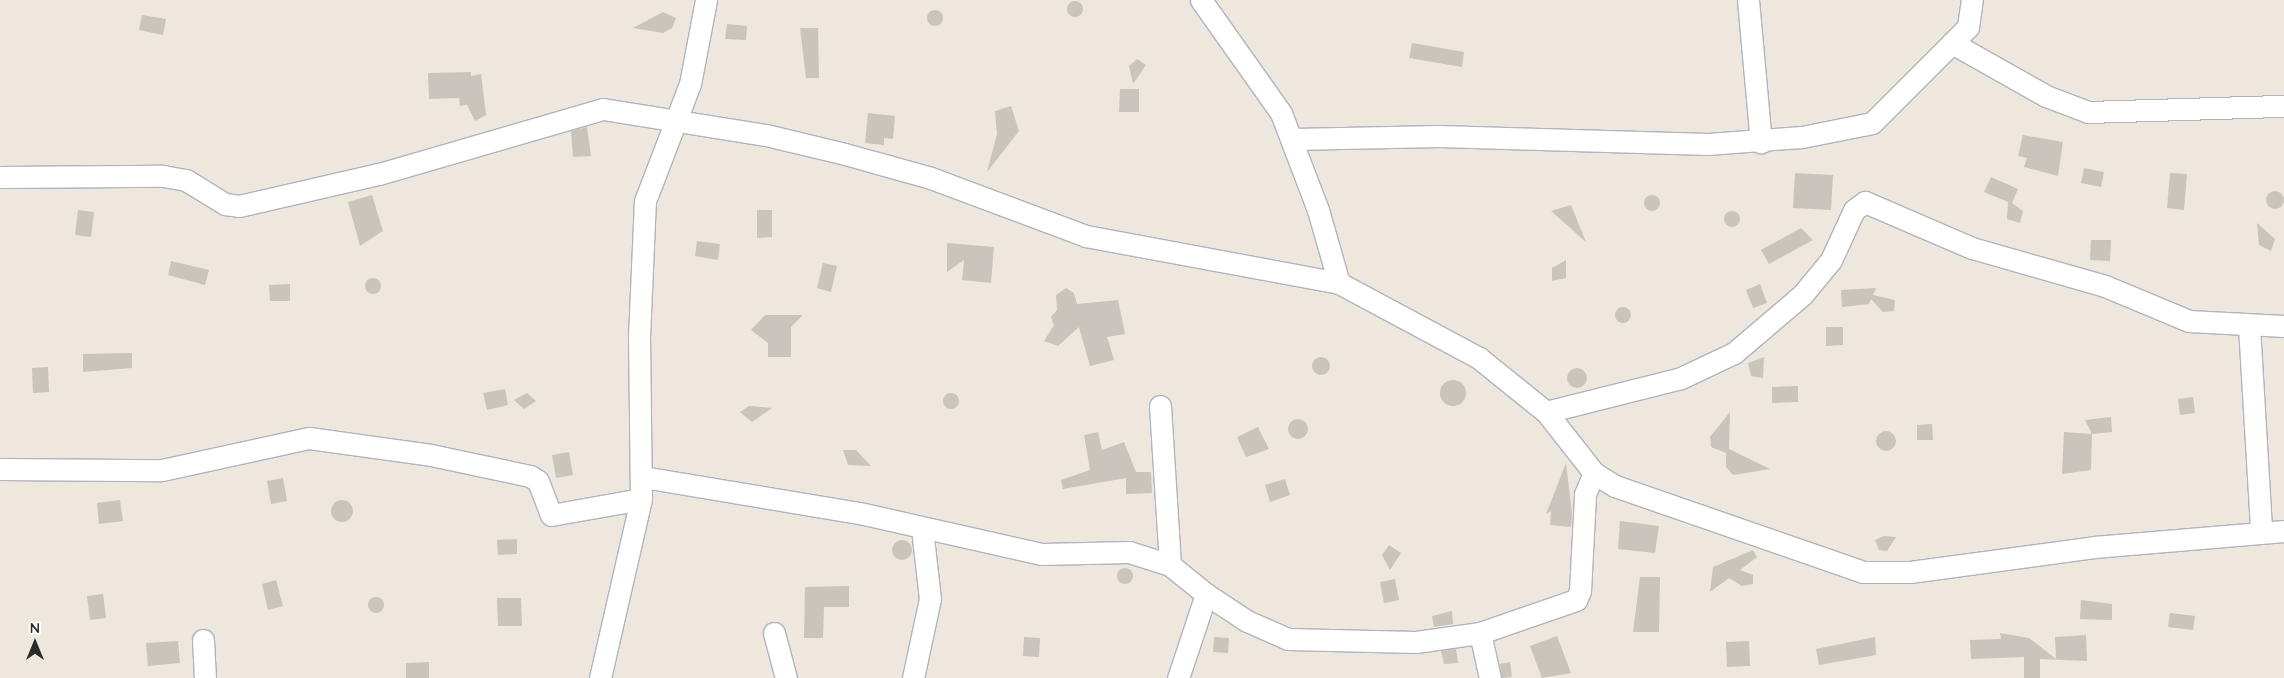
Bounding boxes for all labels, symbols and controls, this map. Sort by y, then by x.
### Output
north arrow [10,618,60,668]
text: N [30,619,40,637]

